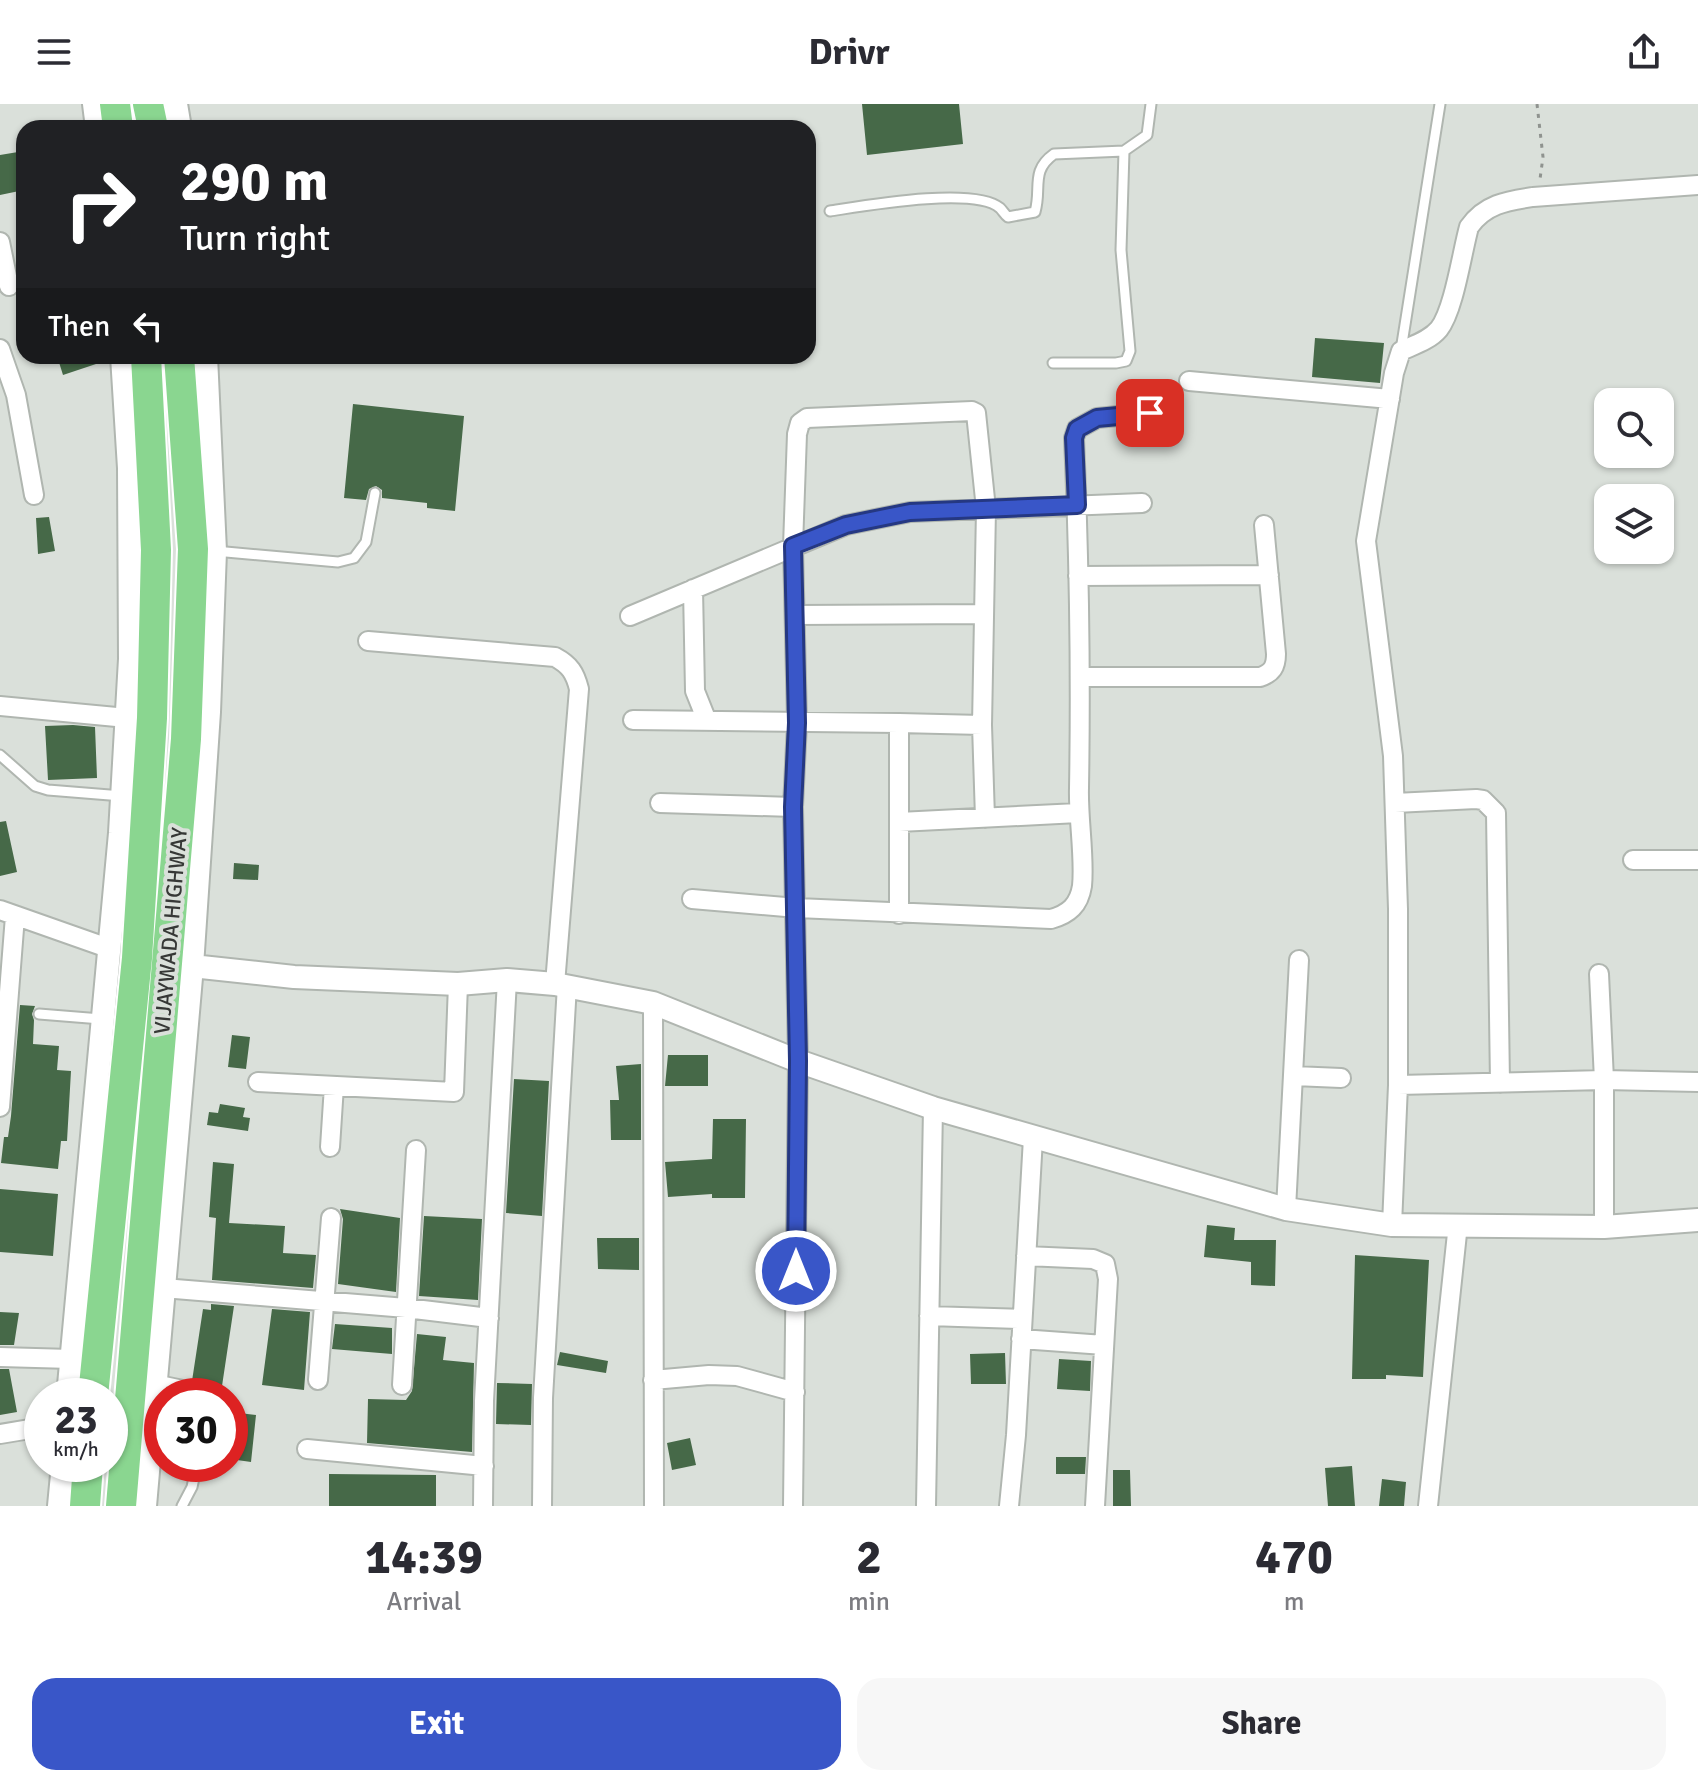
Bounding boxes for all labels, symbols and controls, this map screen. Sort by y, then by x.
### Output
icon: menu [32,30,76,74]
text: Drivr [808,30,890,75]
icon: share [1622,30,1666,74]
text: 290 m [180,147,328,216]
icon: right [48,152,152,256]
text: Turn right [180,216,330,261]
icon: left [126,304,170,348]
text: Then [48,308,110,345]
pin [1116,379,1184,447]
map controls [1594,388,1674,564]
button: search [1594,388,1674,468]
icon: arrive [1128,391,1172,435]
button: layers [1594,484,1674,564]
street label: VIJAYWADA HIGHWAY [148,827,193,1036]
position arrow [754,1229,838,1313]
speed limit sign: 30 [144,1378,248,1482]
text: 23 [54,1395,98,1445]
text: km/h [53,1437,99,1462]
text: 14:39 [365,1528,483,1587]
text: 2 [856,1528,882,1587]
text: 470 [1255,1528,1333,1587]
text: Arrival [387,1586,461,1618]
text: min [848,1586,890,1618]
text: m [1284,1586,1304,1618]
button: Exit [32,1678,841,1770]
button: Share [857,1678,1666,1770]

